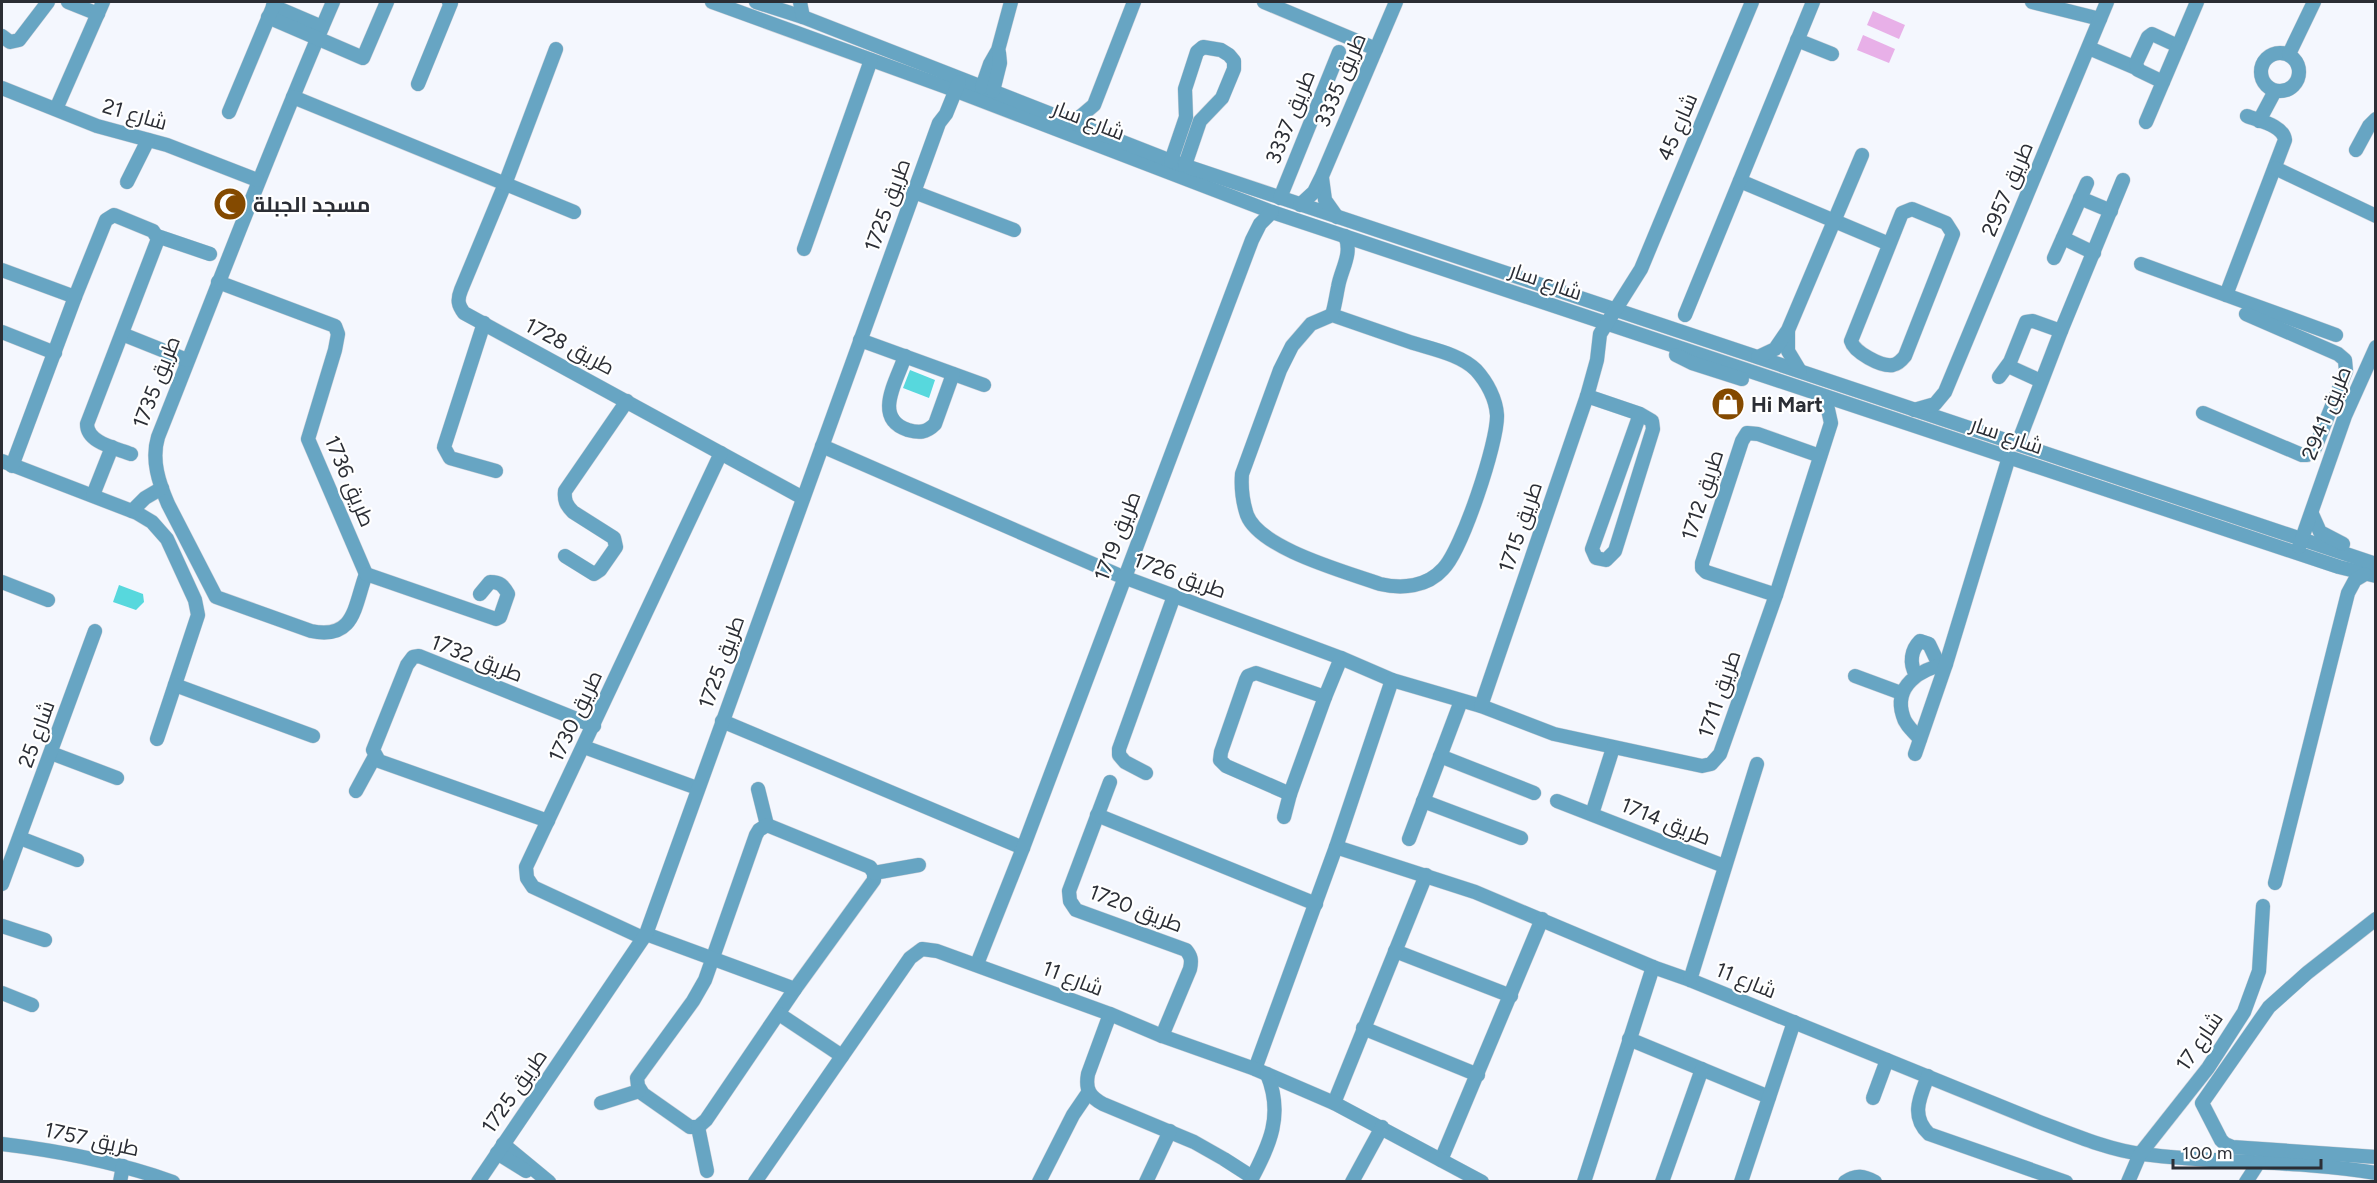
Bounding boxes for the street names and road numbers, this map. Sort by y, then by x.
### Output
street label: طريق 3335 [1309,29,1372,131]
street label: طريق 3337 [1260,67,1321,168]
street label: شارع 45 [1652,89,1704,165]
street label: شارع 21 [99,93,170,137]
street label: شارع سار [1048,95,1128,147]
street label: طريق 2957 [1976,138,2039,240]
street label: طريق 1725 [859,155,916,255]
street label: شارع سار [1505,257,1586,307]
street label: طريق 1728 [521,312,619,381]
street label: طريق 1735 [127,332,186,432]
street label: طريق 2941 [2296,363,2357,464]
street label: شارع سار [1966,411,2047,461]
street label: طريق 1736 [319,432,380,531]
street label: طريق 1712 [1676,447,1729,544]
street label: طريق 1715 [1493,479,1548,576]
street label: طريق 1719 [1089,488,1146,585]
street label: طريق 1726 [1130,547,1230,604]
street label: طريق 1725 [693,612,750,712]
street label: طريق 1732 [427,629,526,688]
street label: طريق 1711 [1692,647,1746,741]
street label: طريق 1730 [543,666,608,766]
street label: شارع 25 [12,697,62,772]
street label: طريق 1714 [1617,792,1715,851]
street label: طريق 1720 [1085,879,1186,938]
street label: شارع 11 [1038,955,1107,1003]
street label: شارع 11 [1711,957,1780,1005]
street label: شارع 17 [2170,1007,2229,1076]
street label: طريق 1725 [476,1044,553,1138]
street label: طريق 1757 [42,1117,142,1162]

